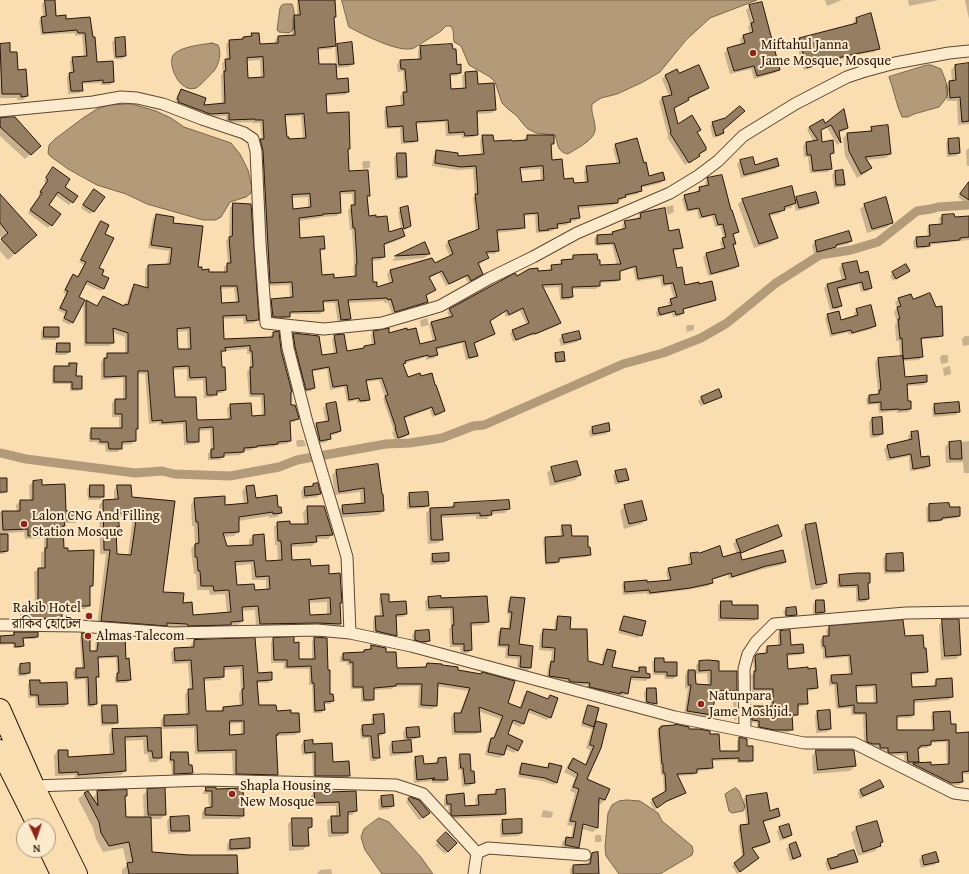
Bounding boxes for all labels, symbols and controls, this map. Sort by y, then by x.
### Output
place label: Miftahul Janna Jame Mosque, Mosque [761,37,891,70]
marker: Miftahul Janna Jame Mosque, Mosque [748,48,758,58]
place label: Lalon CNG And Filling Station Mosque [32,508,160,540]
marker: Lalon CNG And Filling Station Mosque [19,519,29,529]
place label: Rakib Hotel রাকিব হোটেল [12,600,81,632]
marker: Rakib Hotel রাকিব হোটেল [84,611,94,621]
place label: Almas Talecom [96,628,184,644]
marker: Almas Talecom [83,631,93,641]
place label: Natunpara Jame Moshjid. [709,688,792,720]
marker: Natunpara Jame Moshjid. [696,699,706,709]
place label: Shapla Housing New Mosque [240,778,331,810]
marker: Shapla Housing New Mosque [227,789,237,799]
north arrow [16,818,56,858]
text: N [32,841,41,857]

